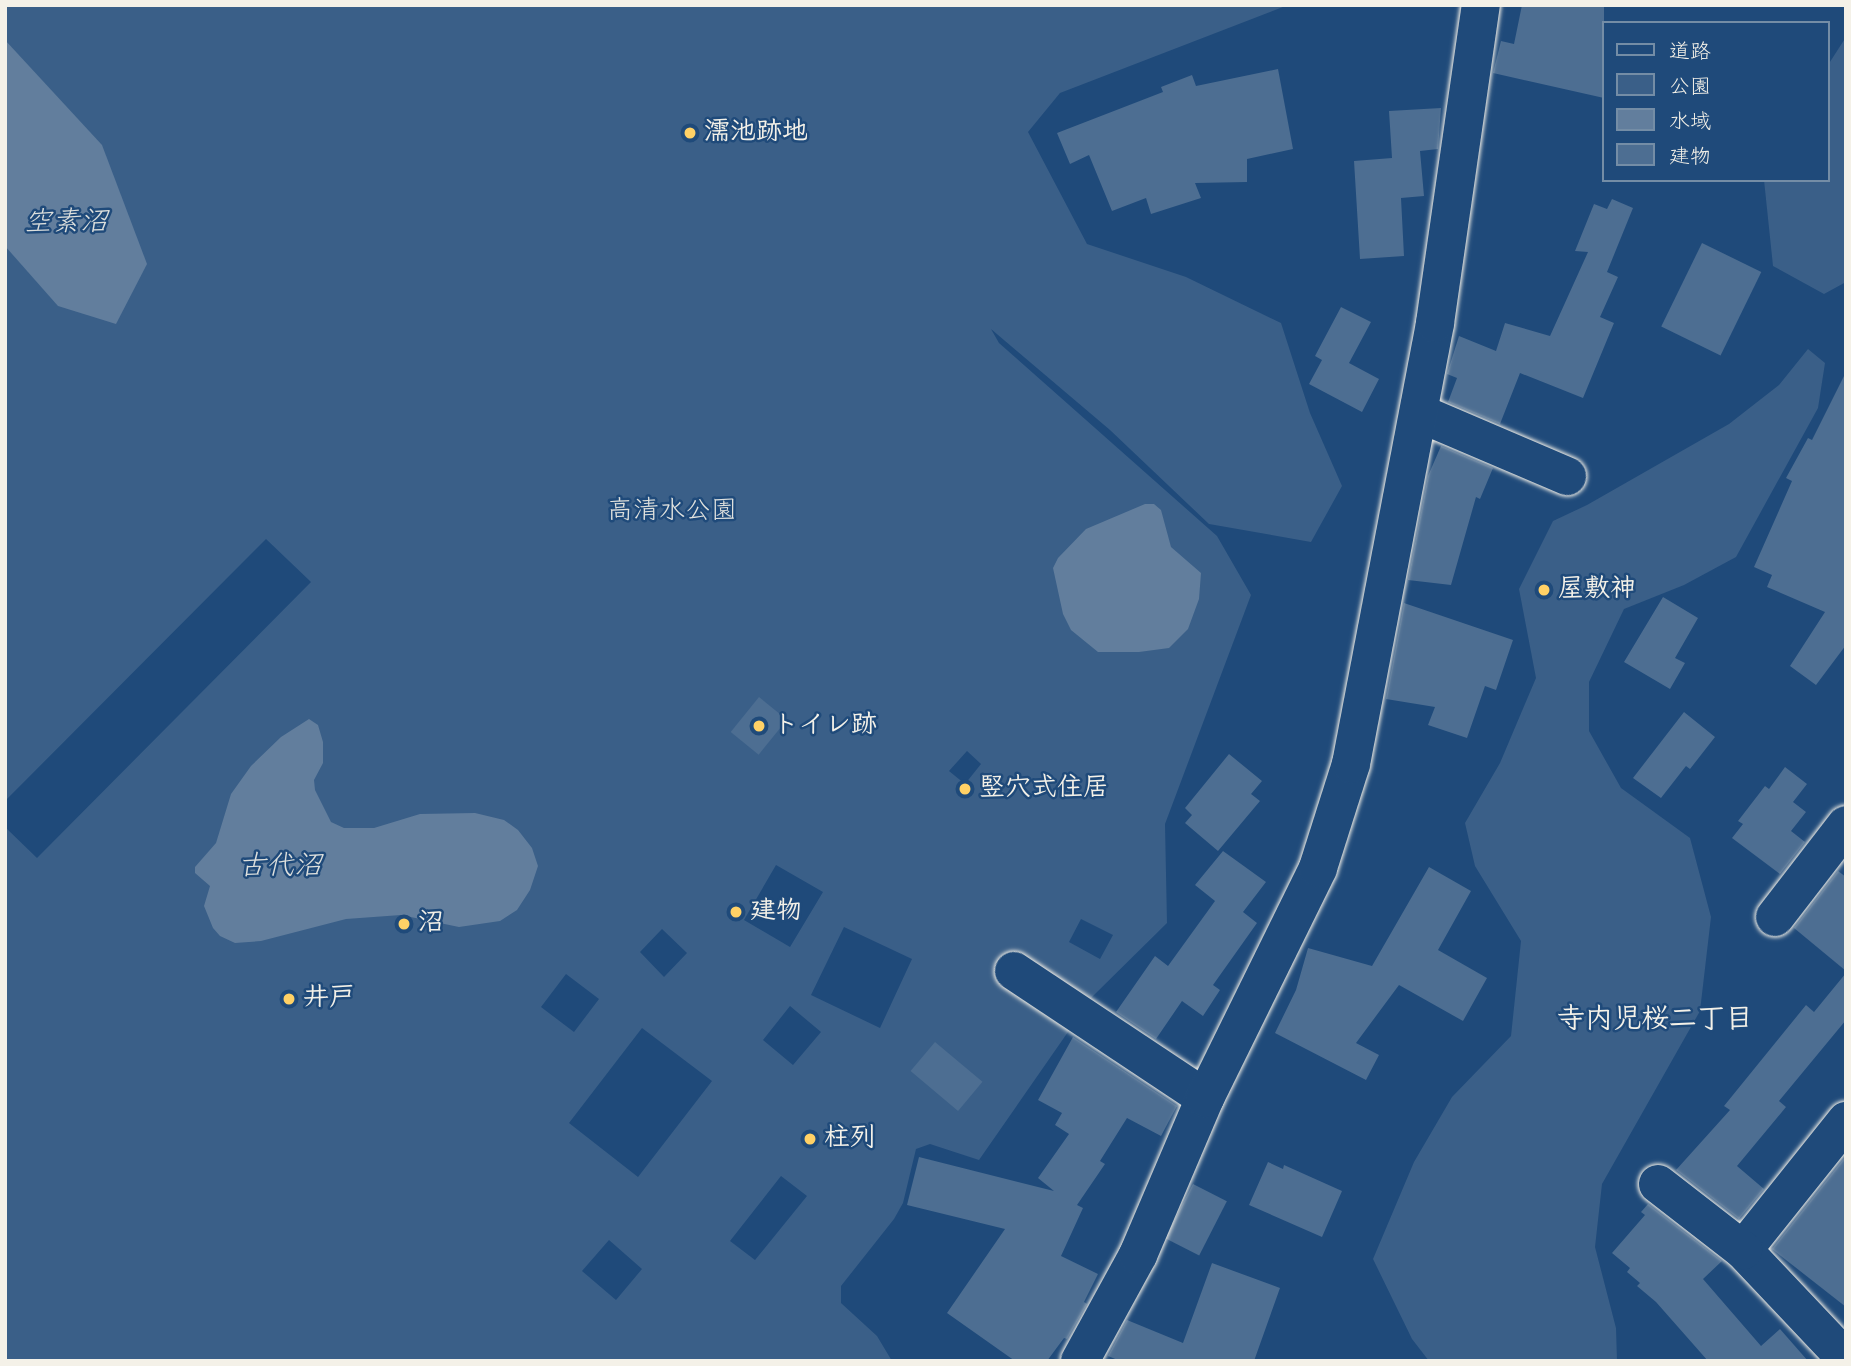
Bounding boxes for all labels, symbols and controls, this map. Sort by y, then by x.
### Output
legend [1602,21,1830,182]
text: 道路 [1669,38,1711,66]
text: 公園 [1669,73,1711,101]
text: 水域 [1669,108,1711,136]
place label: 濡池跡地 [704,117,808,149]
marker: 濡池跡地 [682,125,698,141]
text: 建物 [1669,143,1711,171]
water label: 空素沼 [24,206,108,240]
park label: 高清水公園 [607,496,737,528]
place label: 屋敷神 [1558,574,1636,606]
marker: 屋敷神 [1536,582,1552,598]
place label: トイレ跡 [773,710,877,742]
marker: トイレ跡 [751,718,767,734]
place label: 竪穴式住居 [979,773,1109,805]
marker: 竪穴式住居 [957,781,973,797]
water label: 古代沼 [238,850,322,884]
place label: 建物 [750,896,802,928]
marker: 建物 [728,904,744,920]
place label: 沼 [418,908,444,940]
marker: 沼 [396,916,412,932]
place label: 井戸 [303,983,355,1015]
marker: 井戸 [281,991,297,1007]
district label: 寺内児桜二丁目 [1557,1003,1753,1037]
place label: 柱列 [824,1123,876,1155]
marker: 柱列 [802,1131,818,1147]

